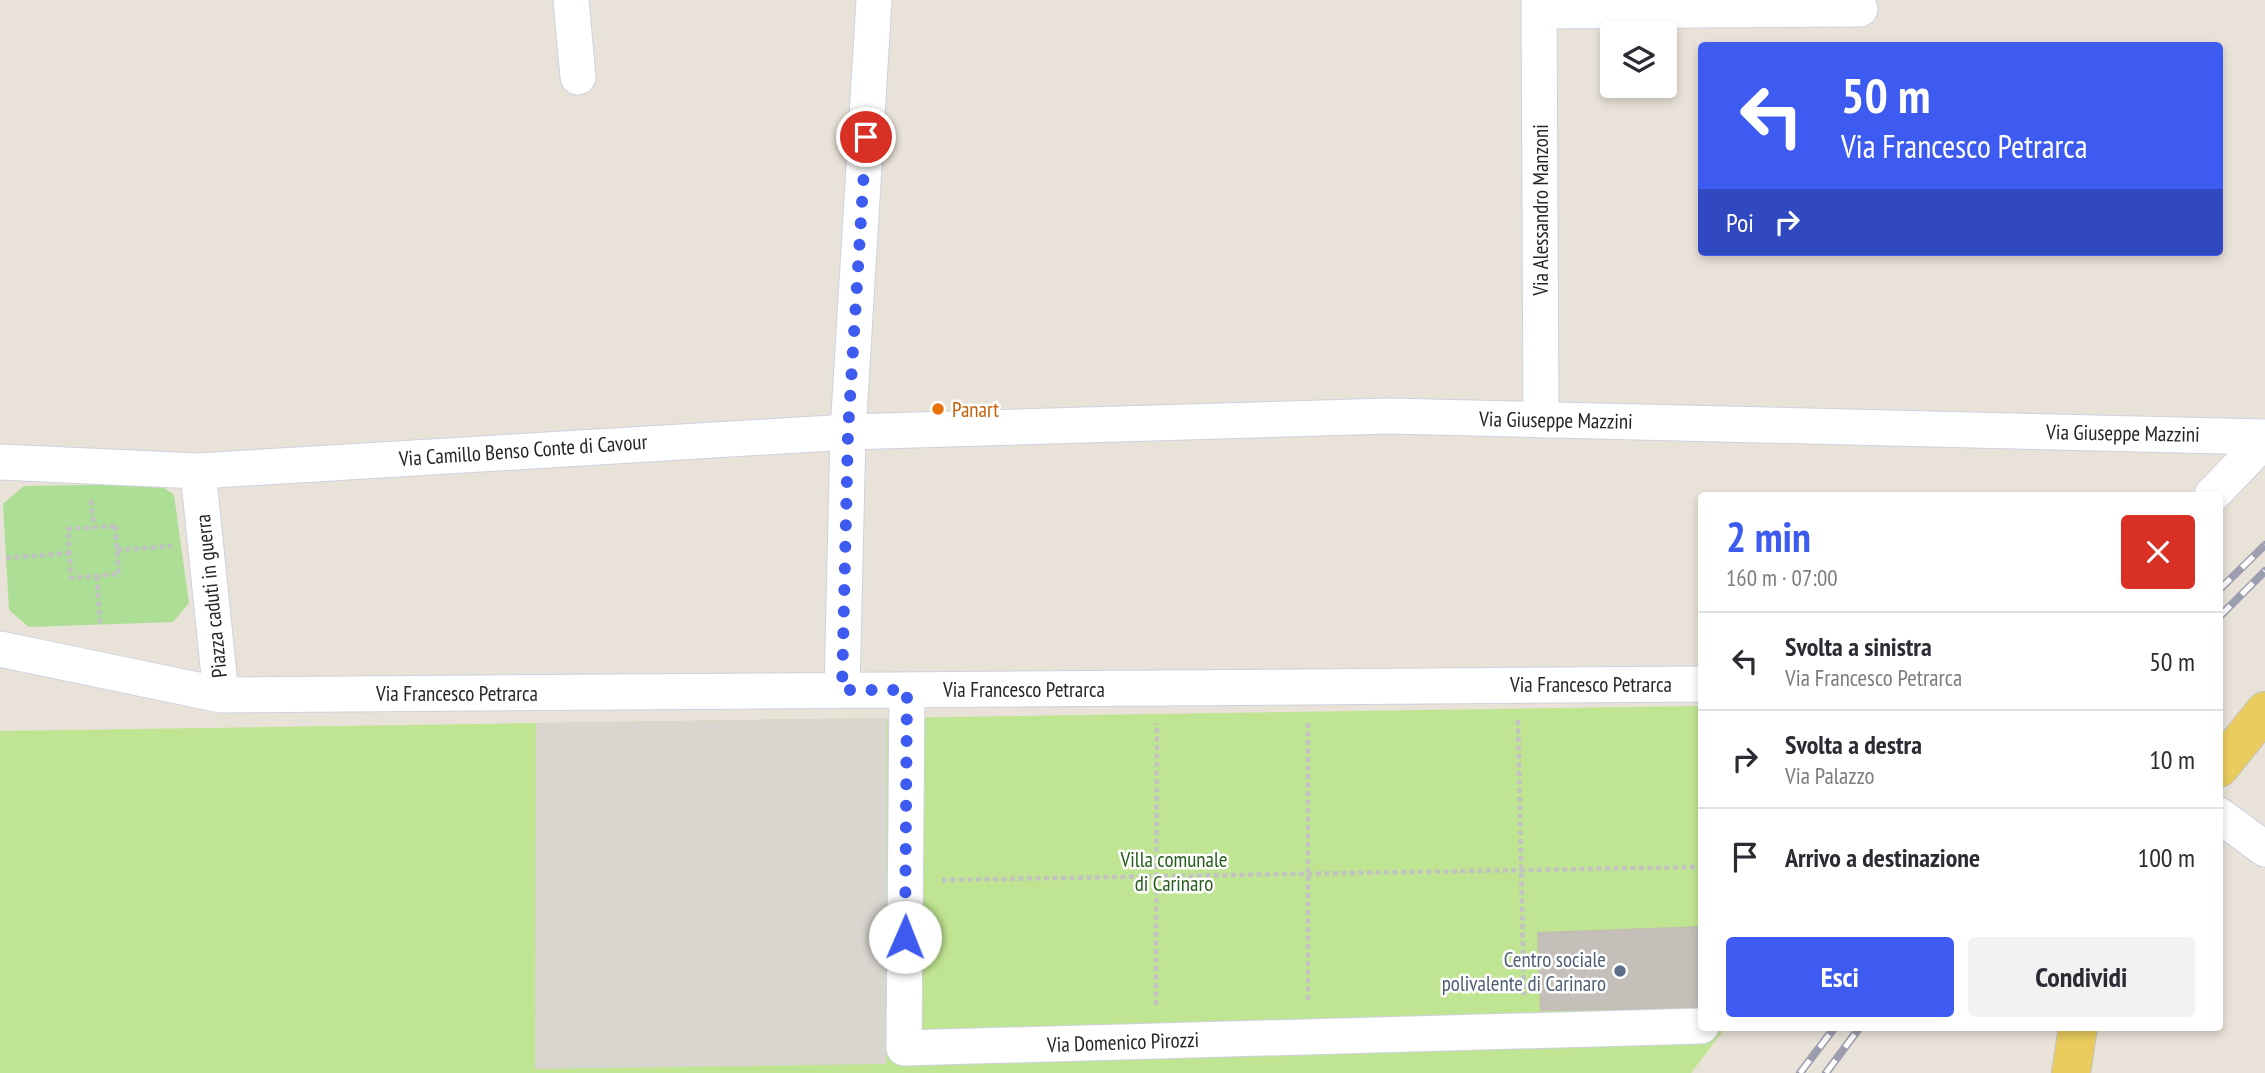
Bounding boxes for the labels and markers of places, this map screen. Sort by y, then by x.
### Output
pin [836,107,896,167]
place label: Panart [952,396,999,423]
marker: Panart [930,401,946,417]
place label: Centro sociale polivalente di Carinaro [1442,946,1606,997]
marker: Centro sociale polivalente di Carinaro [1612,963,1628,979]

